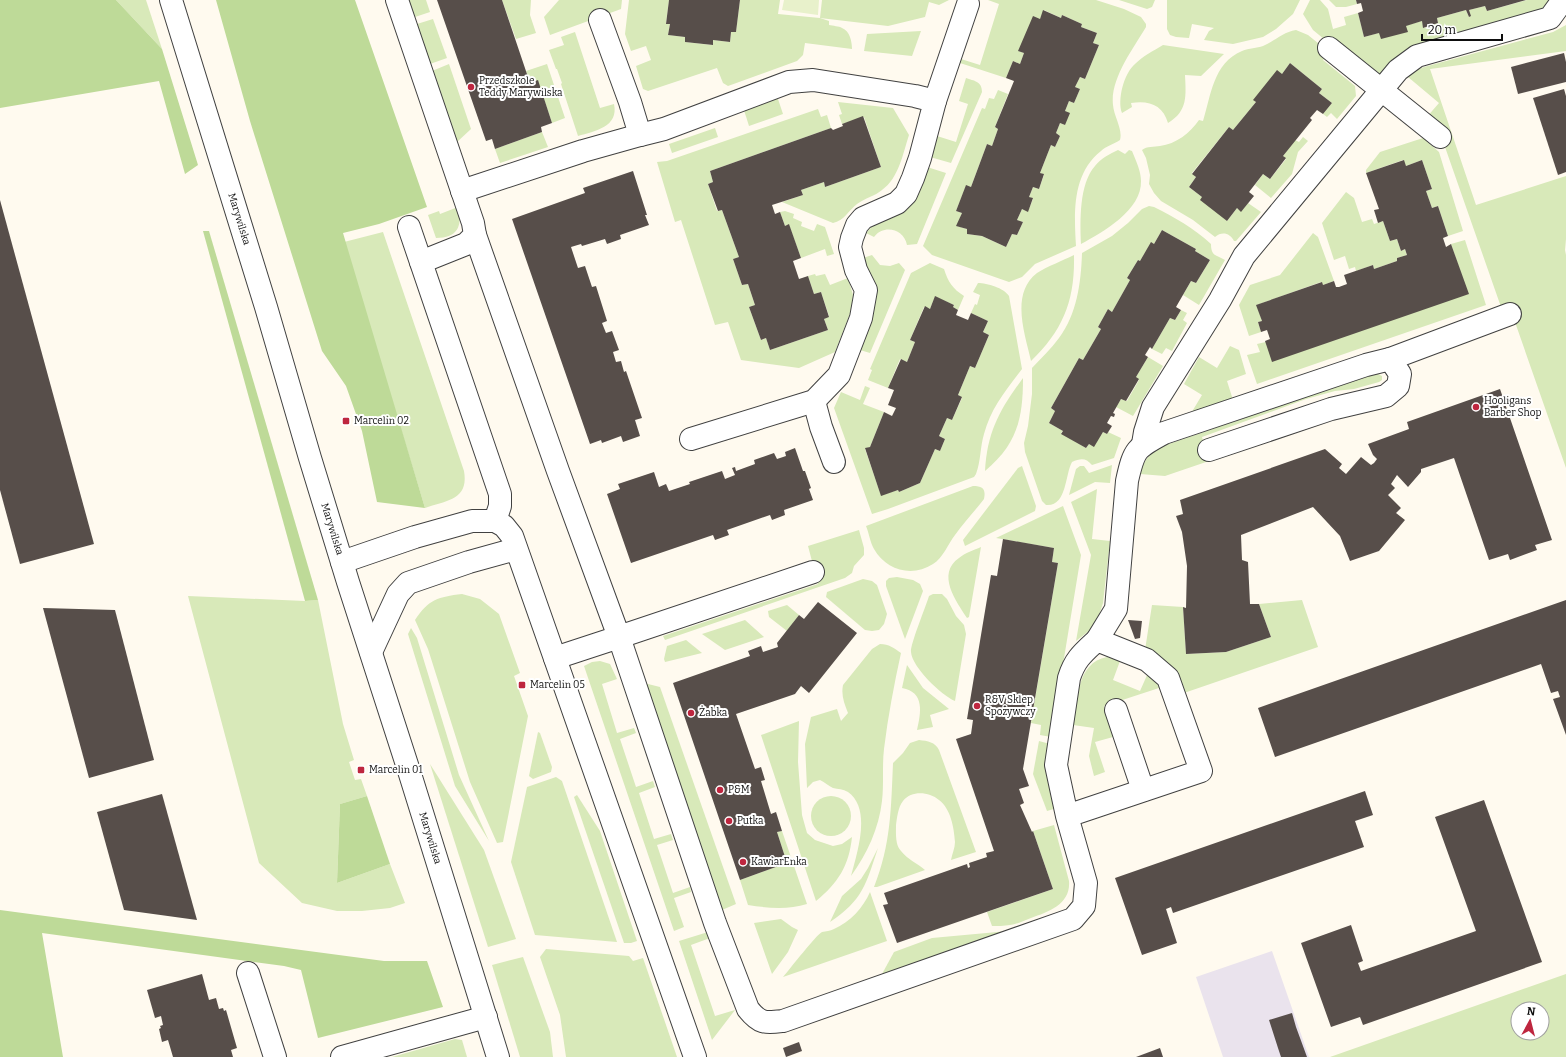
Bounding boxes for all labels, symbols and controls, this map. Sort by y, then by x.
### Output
scale bar [1422,16,1502,42]
text: 20 m [1428,23,1457,37]
place label: Przedszkole Teddy Marywilska [479,75,563,99]
marker: Przedszkole Teddy Marywilska [466,82,476,92]
street label: Marywilska [225,192,253,247]
place label: Hooligans Barber Shop [1484,395,1542,419]
marker: Hooligans Barber Shop [1471,402,1481,412]
place label: Marcelin 02 [354,415,409,427]
marker: Marcelin 02 [341,416,351,426]
street label: Marywilska [318,502,346,557]
place label: Marcelin 05 [530,679,585,691]
marker: Marcelin 05 [517,680,527,690]
place label: R&V Sklep Spożywczy [985,694,1036,718]
marker: R&V Sklep Spożywczy [972,701,982,711]
place label: Żabka [699,705,728,719]
marker: Żabka [686,708,696,718]
place label: Marcelin 01 [369,764,422,776]
marker: Marcelin 01 [356,765,366,775]
place label: P&M [728,784,750,796]
marker: P&M [715,785,725,795]
street label: Marywilska [416,811,444,866]
place label: Putka [737,815,764,827]
marker: Putka [724,816,734,826]
place label: KawiarEnka [751,856,807,868]
marker: KawiarEnka [738,857,748,867]
north arrow [1510,1001,1550,1041]
text: N [1526,1005,1537,1019]

